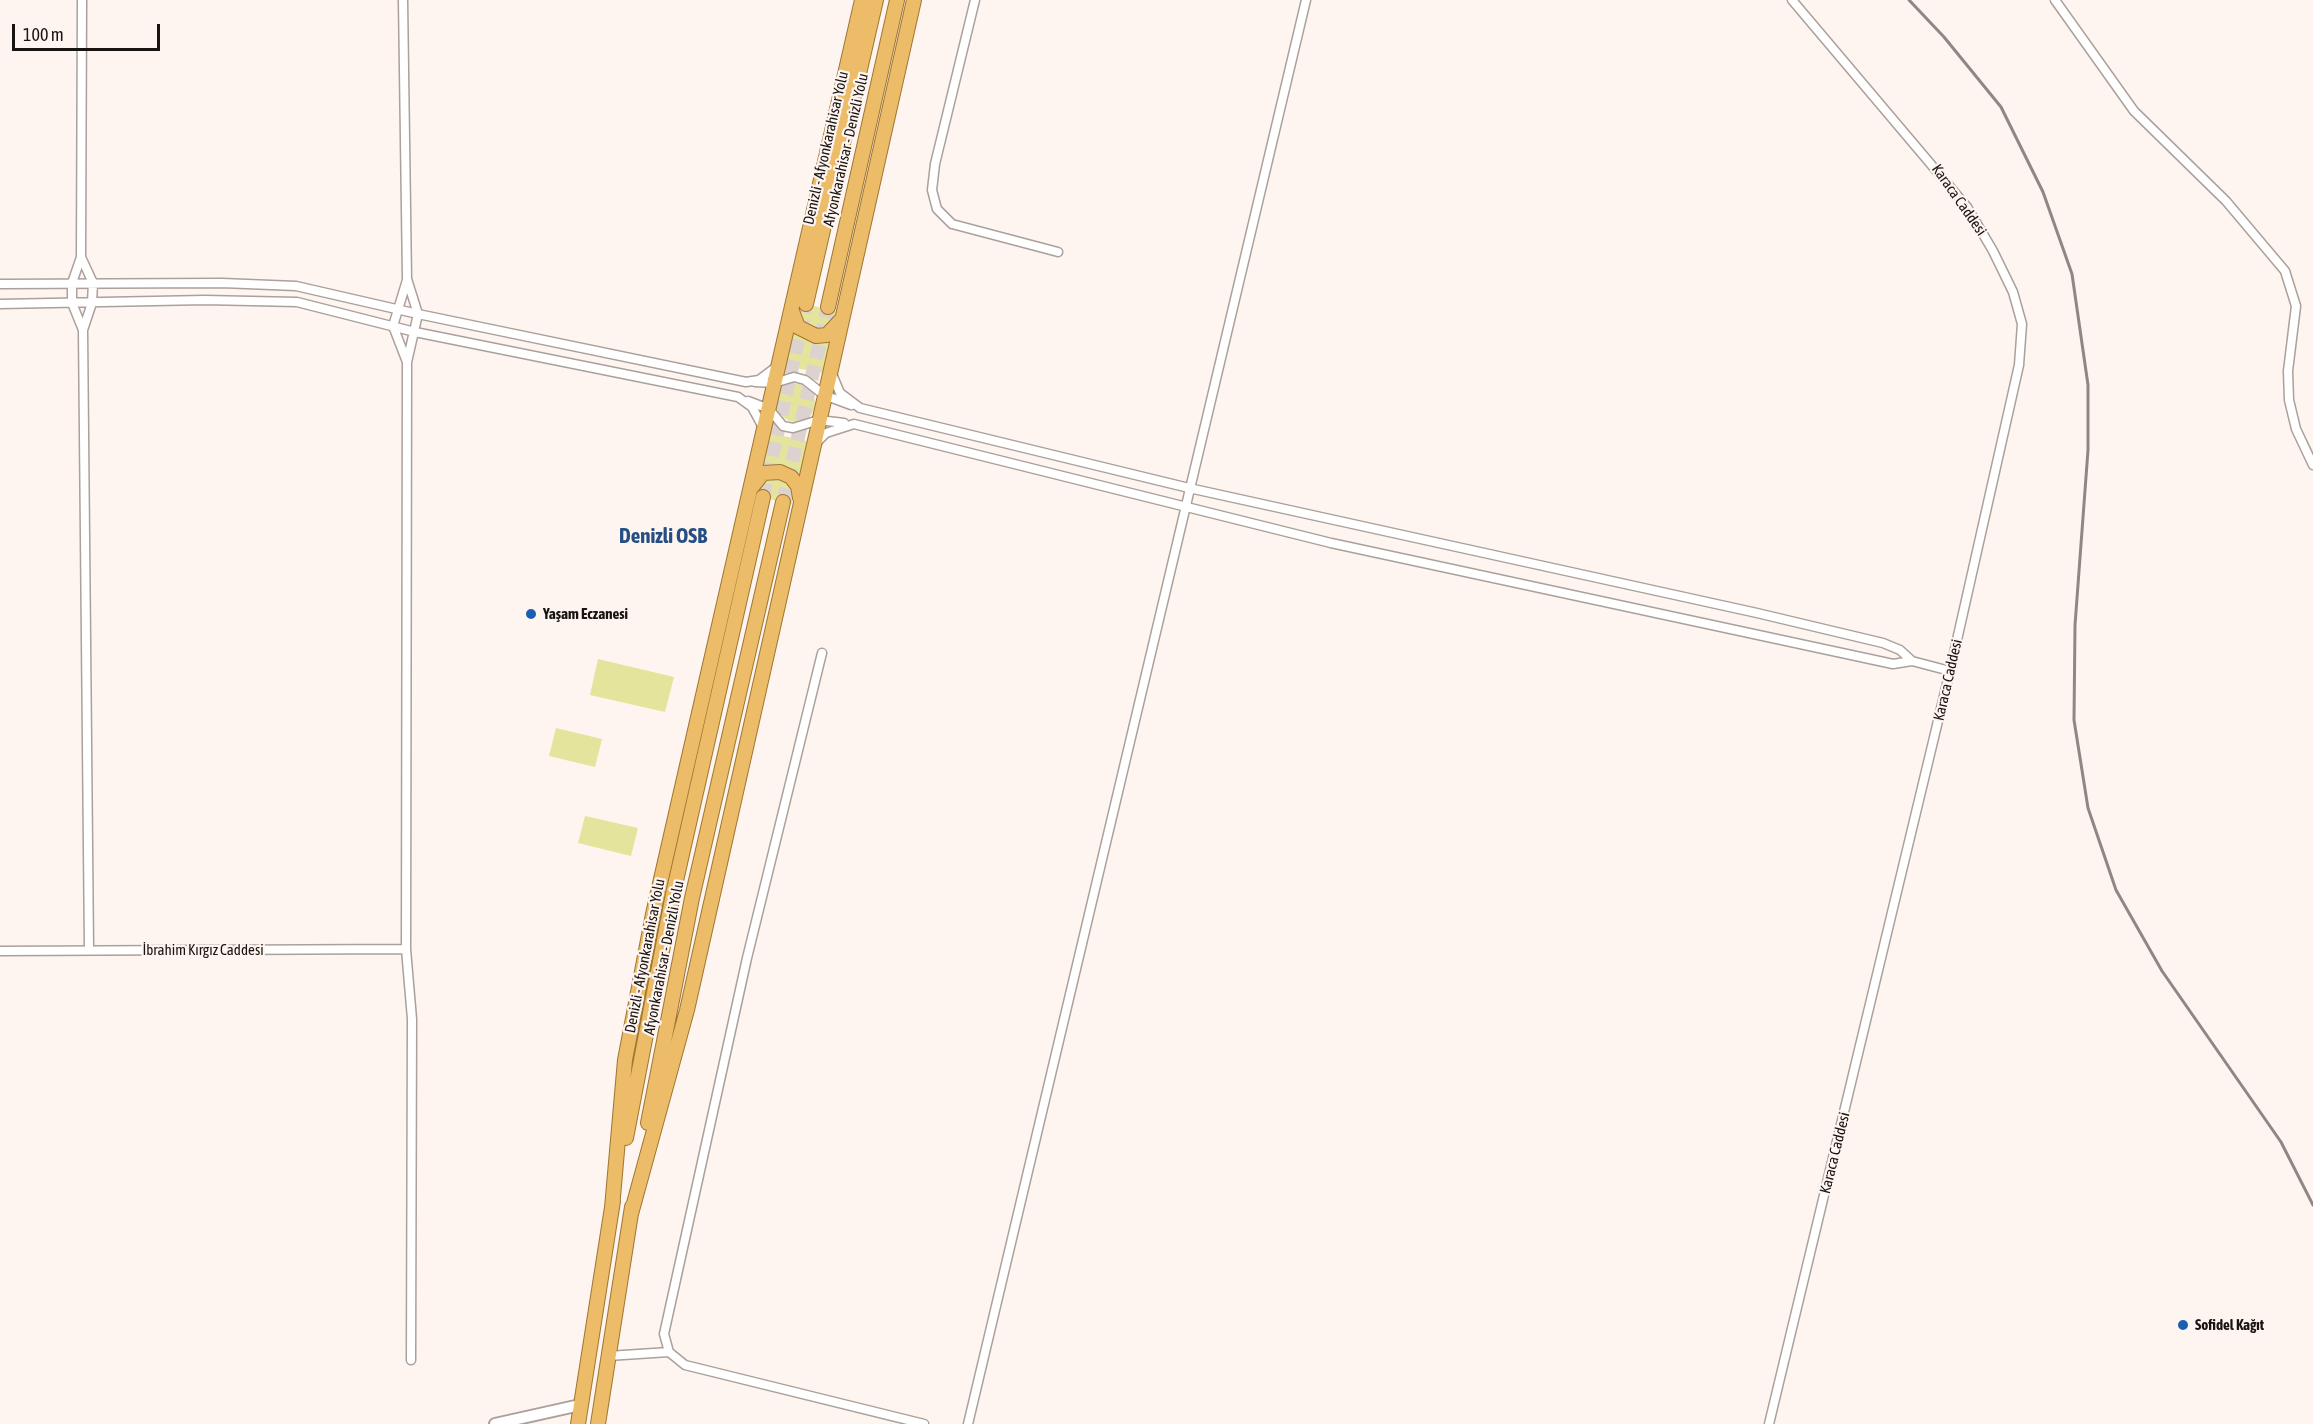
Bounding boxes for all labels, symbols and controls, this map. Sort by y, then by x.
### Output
scale bar [15,12,164,50]
text: 100 m [23,24,64,45]
street label: Denizli - Afyonkarahisar Yolu [800,70,852,226]
street label: Afyonkarahisar - Denizli Yolu [820,72,872,228]
street label: Karaca Caddesi [1928,161,1990,239]
district label: Denizli OSB [619,523,707,549]
place label: Yaşam Eczanesi [543,605,628,623]
marker: Yaşam Eczanesi [524,607,538,621]
street label: Karaca Caddesi [1930,637,1966,723]
street label: Denizli - Afyonkarahisar Yolu [621,877,669,1035]
street label: Afyonkarahisar - Denizli Yolu [640,879,688,1037]
street label: İbrahim Kırgız Caddesi [142,941,264,959]
street label: Karaca Caddesi [1816,1110,1854,1196]
place label: Sofidel Kağıt [2195,1316,2264,1334]
marker: Sofidel Kağıt [2176,1318,2190,1332]

